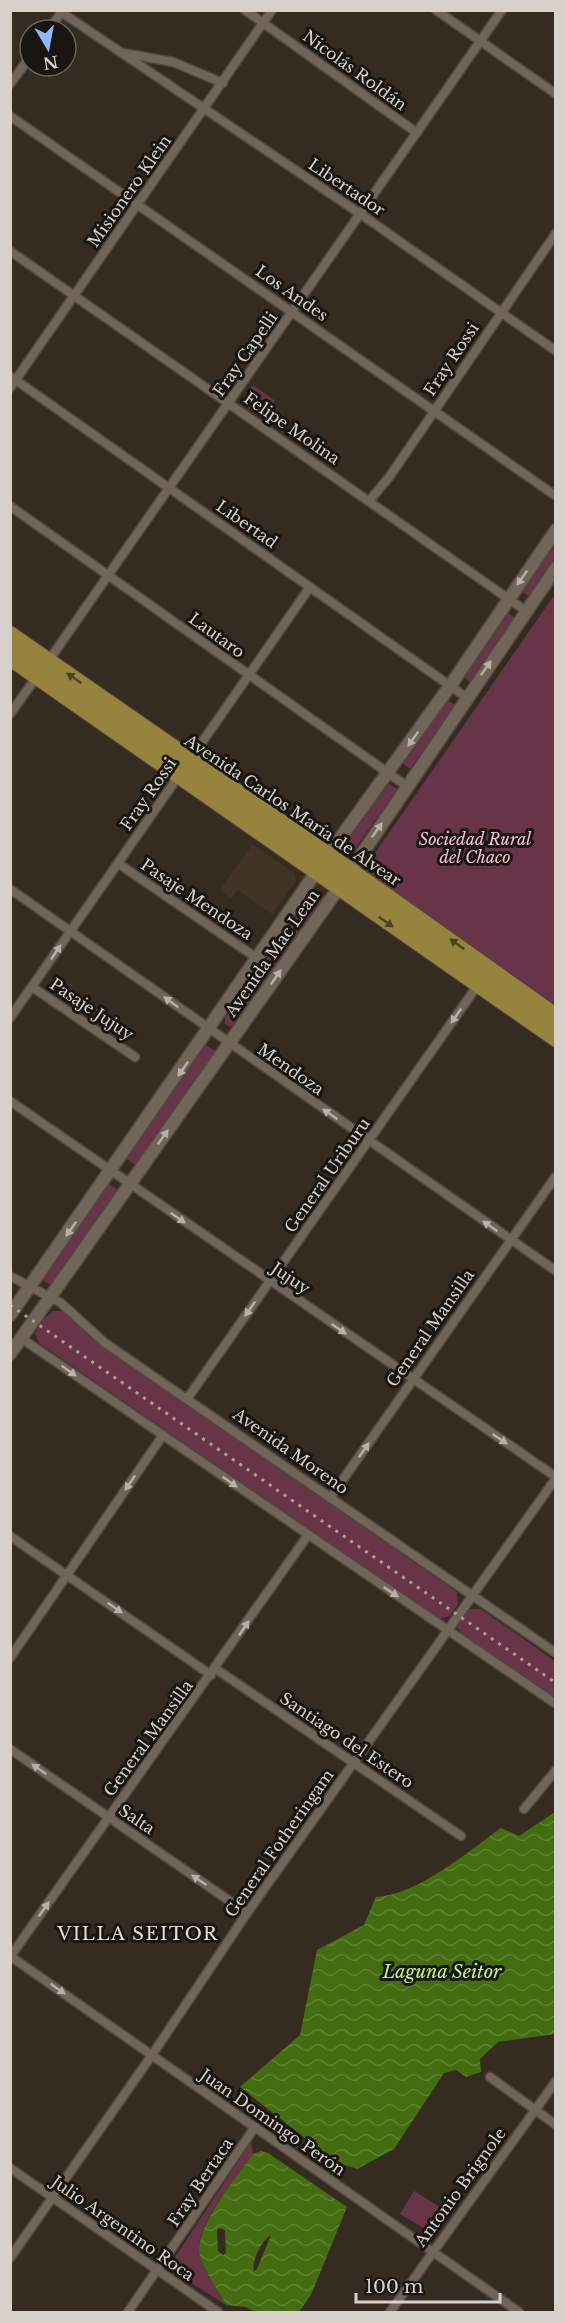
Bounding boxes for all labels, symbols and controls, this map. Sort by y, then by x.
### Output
north arrow [18,18,78,78]
street label: Nicolás Roldán [299,26,411,114]
text: N [41,52,60,74]
street label: Misionero Klein [83,131,175,251]
street label: Libertador [305,154,389,220]
street label: Los Andes [252,261,332,325]
street label: Fray Capelli [209,307,282,400]
street label: Fray Rossi [419,318,483,399]
street label: Felipe Molina [240,388,344,469]
street label: Libertad [213,496,282,552]
one-way arrow [517,570,528,586]
street label: Lautaro [185,608,249,662]
one-way arrow [480,660,491,676]
one-way arrow [66,672,82,684]
street label: Avenida Carlos María de Alvear [180,729,405,890]
one-way arrow [407,731,419,747]
street label: Fray Rossi [116,753,181,834]
one-way arrow [371,822,382,838]
park label: Sociedad Rural del Chaco [419,829,532,867]
street label: Pasaje Mendoza [137,854,257,944]
street label: Avenida Mac Lean [220,886,323,1021]
one-way arrow [378,916,394,928]
one-way arrow [449,938,465,950]
one-way arrow [50,945,62,961]
one-way arrow [270,970,282,986]
street label: Pasaje Jujuy [46,974,138,1045]
one-way arrow [163,997,178,1009]
one-way arrow [450,1008,462,1024]
street label: Mendoza [254,1039,328,1099]
one-way arrow [177,1060,189,1076]
one-way arrow [323,1109,338,1121]
street label: General Uriburu [280,1114,374,1236]
one-way arrow [157,1129,168,1145]
one-way arrow [170,1212,186,1224]
one-way arrow [65,1220,77,1236]
one-way arrow [483,1220,499,1232]
street label: Jujuy [266,1257,315,1299]
street label: General Mansilla [382,1265,478,1391]
one-way arrow [244,1301,256,1317]
one-way arrow [331,1323,347,1334]
one-way arrow [61,1365,77,1377]
street label: Avenida Moreno [229,1403,353,1498]
one-way arrow [491,1433,507,1445]
one-way arrow [358,1442,370,1458]
one-way arrow [124,1475,136,1491]
one-way arrow [222,1476,238,1487]
one-way arrow [382,1586,398,1598]
one-way arrow [107,1602,123,1613]
one-way arrow [238,1620,250,1636]
street label: General Mansilla [99,1676,197,1800]
street label: Santiago del Estero [276,1688,418,1792]
one-way arrow [31,1763,47,1775]
street label: General Fotheringam [220,1765,338,1921]
street label: Salta [115,1800,159,1838]
one-way arrow [191,1875,207,1886]
one-way arrow [38,1902,50,1918]
district label: VILLA SEITOR [56,1923,219,1945]
water label: Laguna Seitor [382,1961,502,1983]
one-way arrow [50,1983,66,1995]
street label: Juan Domingo Perón [195,2063,349,2180]
street label: Antonio Brignole [410,2124,510,2251]
street label: Fray Bertaca [163,2134,237,2230]
street label: Julio Argentino Roca [46,2170,198,2285]
scale bar [356,2266,500,2304]
text: 100 m [365,2276,423,2298]

